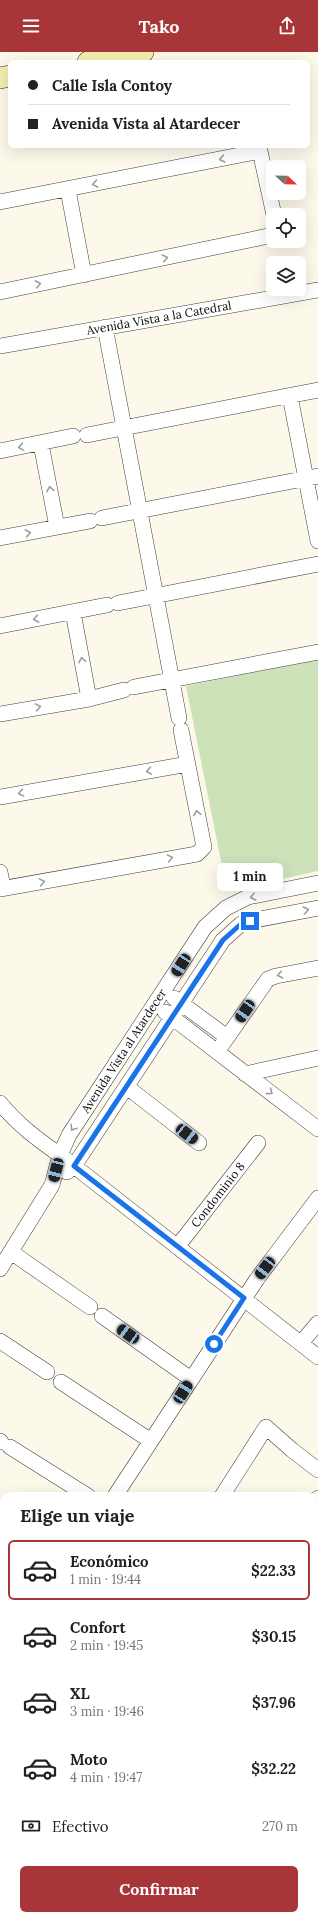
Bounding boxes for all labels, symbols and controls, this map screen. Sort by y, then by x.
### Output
icon: menu [20,15,42,37]
text: Tako [139,15,180,38]
icon: share [276,15,298,37]
text: Calle Isla Contoy [52,76,172,95]
text: Avenida Vista al Atardecer [52,114,240,133]
one-way arrow [219,154,225,162]
north arrow [266,160,306,200]
map controls [266,160,306,296]
one-way arrow [92,180,98,188]
button: locate [266,208,306,248]
one-way arrow [162,254,169,262]
button: layers [266,256,306,296]
one-way arrow [35,281,41,289]
street label: Avenida Vista a la Catedral [84,297,233,338]
one-way arrow [17,443,24,451]
one-way arrow [46,486,54,492]
one-way arrow [25,529,32,537]
one-way arrow [33,614,39,622]
one-way arrow [78,657,86,664]
one-way arrow [35,704,42,712]
one-way arrow [146,766,153,775]
one-way arrow [18,788,24,797]
one-way arrow [193,810,202,816]
one-way arrow [167,855,173,863]
callout: 1 min [217,863,283,891]
text: 1 min [233,868,267,885]
one-way arrow [39,878,45,886]
one-way arrow [249,892,256,900]
one-way arrow [303,906,309,915]
route end [241,912,259,930]
car [169,952,193,978]
one-way arrow [277,971,283,979]
street label: Avenida Vista al Atardecer [77,985,170,1117]
car [233,998,257,1024]
one-way arrow [266,1088,273,1095]
car [174,1122,200,1146]
one-way arrow [71,1124,78,1131]
car [47,1157,65,1183]
street label: Condominio 8 [188,1159,248,1230]
car [253,1255,277,1281]
car [115,1322,141,1346]
route start [205,1335,223,1353]
car [171,1379,195,1405]
text: Elige un viaje [20,1504,135,1527]
icon: car [22,1552,58,1588]
text: Económico [70,1552,149,1571]
text: $22.33 [251,1561,296,1580]
text: 1 min · 19:44 [70,1571,141,1588]
icon: car [22,1618,58,1654]
text: Confort [70,1618,126,1637]
text: $30.15 [252,1627,296,1646]
text: 2 min · 19:45 [70,1637,143,1654]
icon: car [22,1684,58,1720]
text: XL [70,1684,90,1703]
text: $37.96 [252,1693,296,1712]
text: 3 min · 19:46 [70,1703,144,1720]
icon: car [22,1750,58,1786]
text: Moto [70,1750,107,1769]
text: $32.22 [251,1759,296,1778]
text: 4 min · 19:47 [70,1769,142,1786]
icon: cash [20,1815,42,1837]
text: Efectivo [52,1817,109,1836]
text: 270 m [262,1818,298,1835]
button: Confirmar [20,1866,298,1912]

